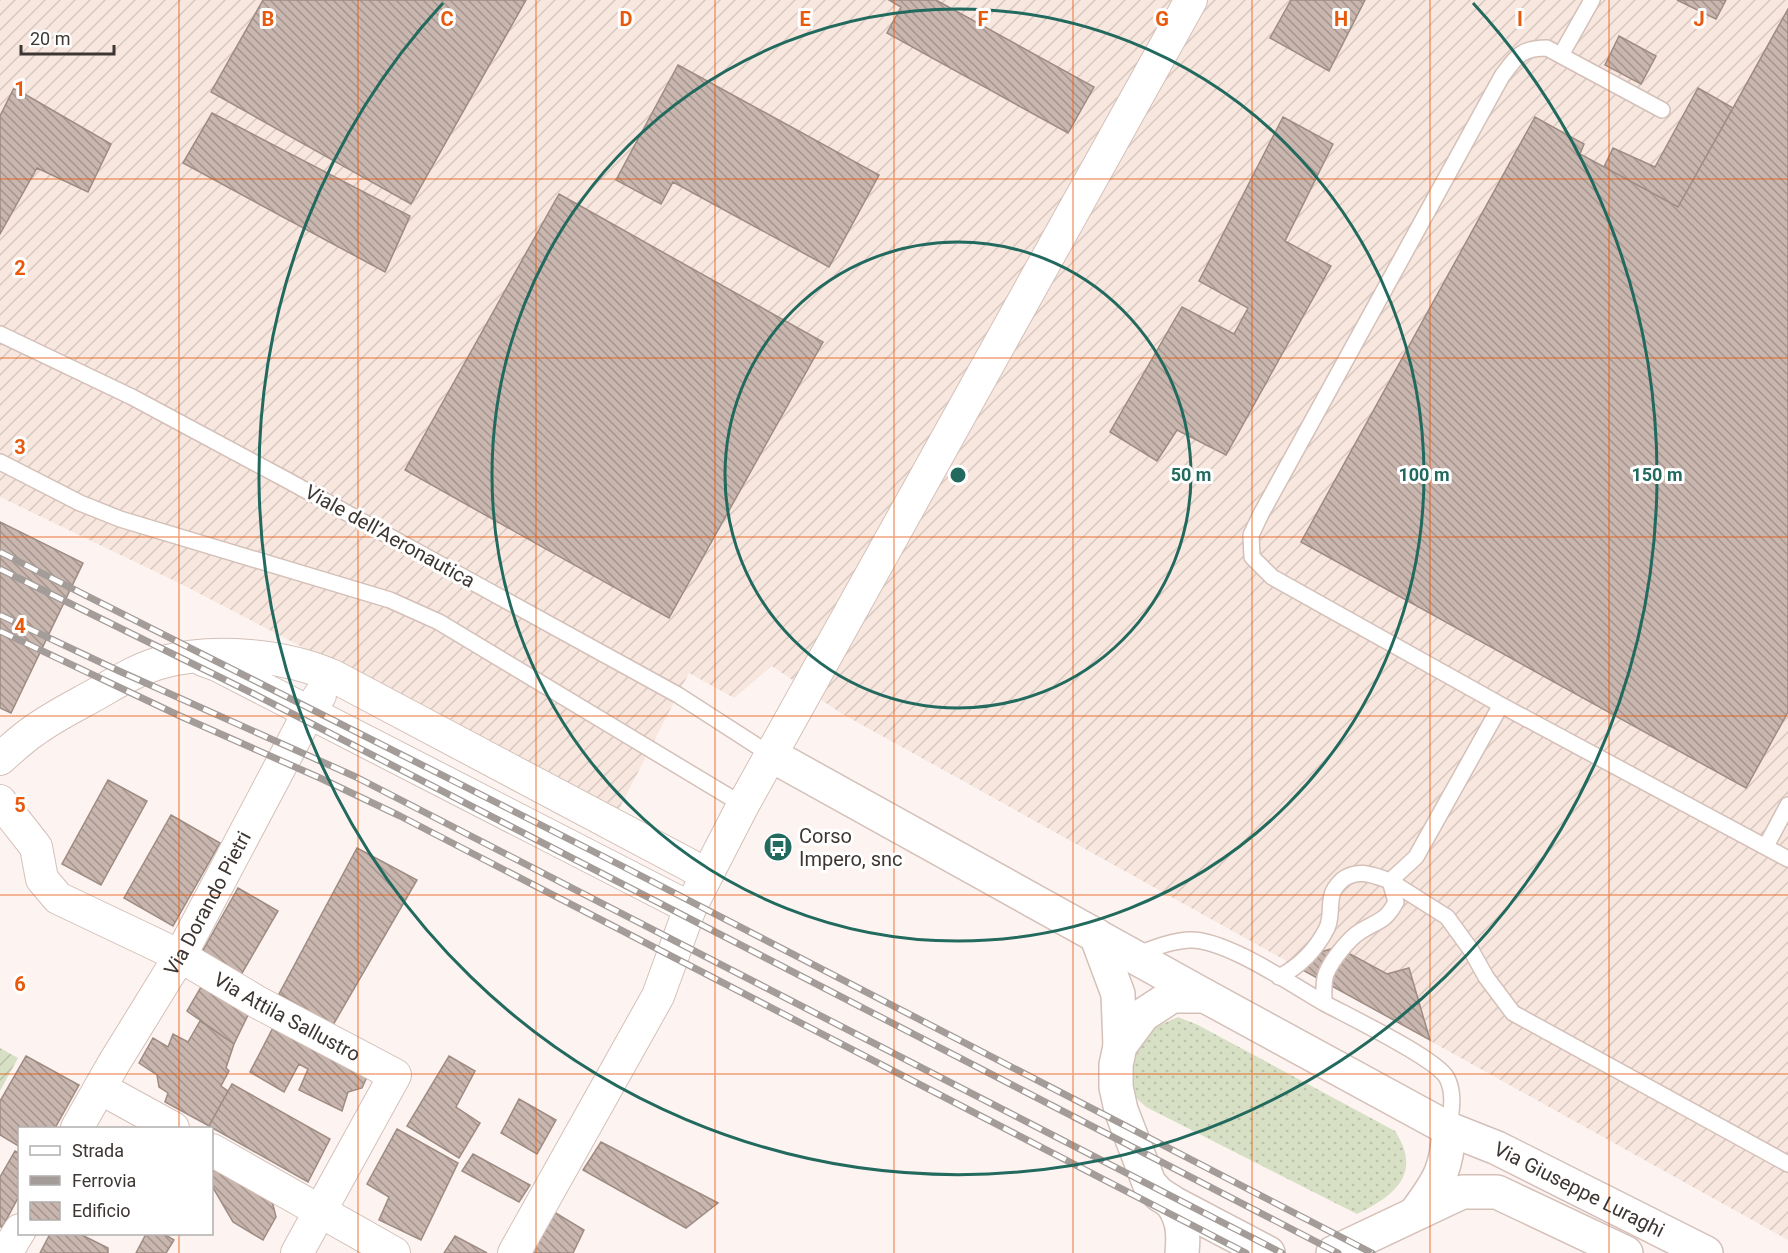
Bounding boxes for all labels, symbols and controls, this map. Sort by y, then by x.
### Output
text: B [262,7,274,31]
text: C [440,7,454,31]
text: D [620,7,633,31]
text: E [799,7,811,31]
text: F [978,7,989,31]
text: G [1155,7,1169,31]
text: H [1334,7,1348,31]
text: I [1517,7,1523,31]
text: J [1693,7,1705,31]
scale bar [21,18,114,56]
text: 20 m [30,28,70,49]
text: 1 [14,77,26,101]
text: 2 [14,256,26,280]
text: 3 [14,435,26,459]
text: 50 m [1171,464,1211,485]
text: 100 m [1398,464,1450,485]
text: 150 m [1631,464,1683,485]
centre of rings [948,465,968,485]
street label: Viale dell’Aeronautica [301,479,479,593]
text: 4 [14,614,26,638]
text: 5 [14,793,26,817]
place label: Corso Impero, snc [799,824,903,871]
street label: Via Dorando Pietri [159,827,256,980]
bus stop icon: Corso Impero, snc [762,831,794,863]
street label: Via Attila Sallustro [209,967,364,1066]
text: 6 [14,972,26,996]
legend [18,1127,213,1235]
street label: Via Giuseppe Luraghi [1490,1136,1669,1242]
text: Strada [72,1140,124,1161]
text: Ferrovia [72,1170,136,1191]
text: Edificio [72,1200,131,1221]

